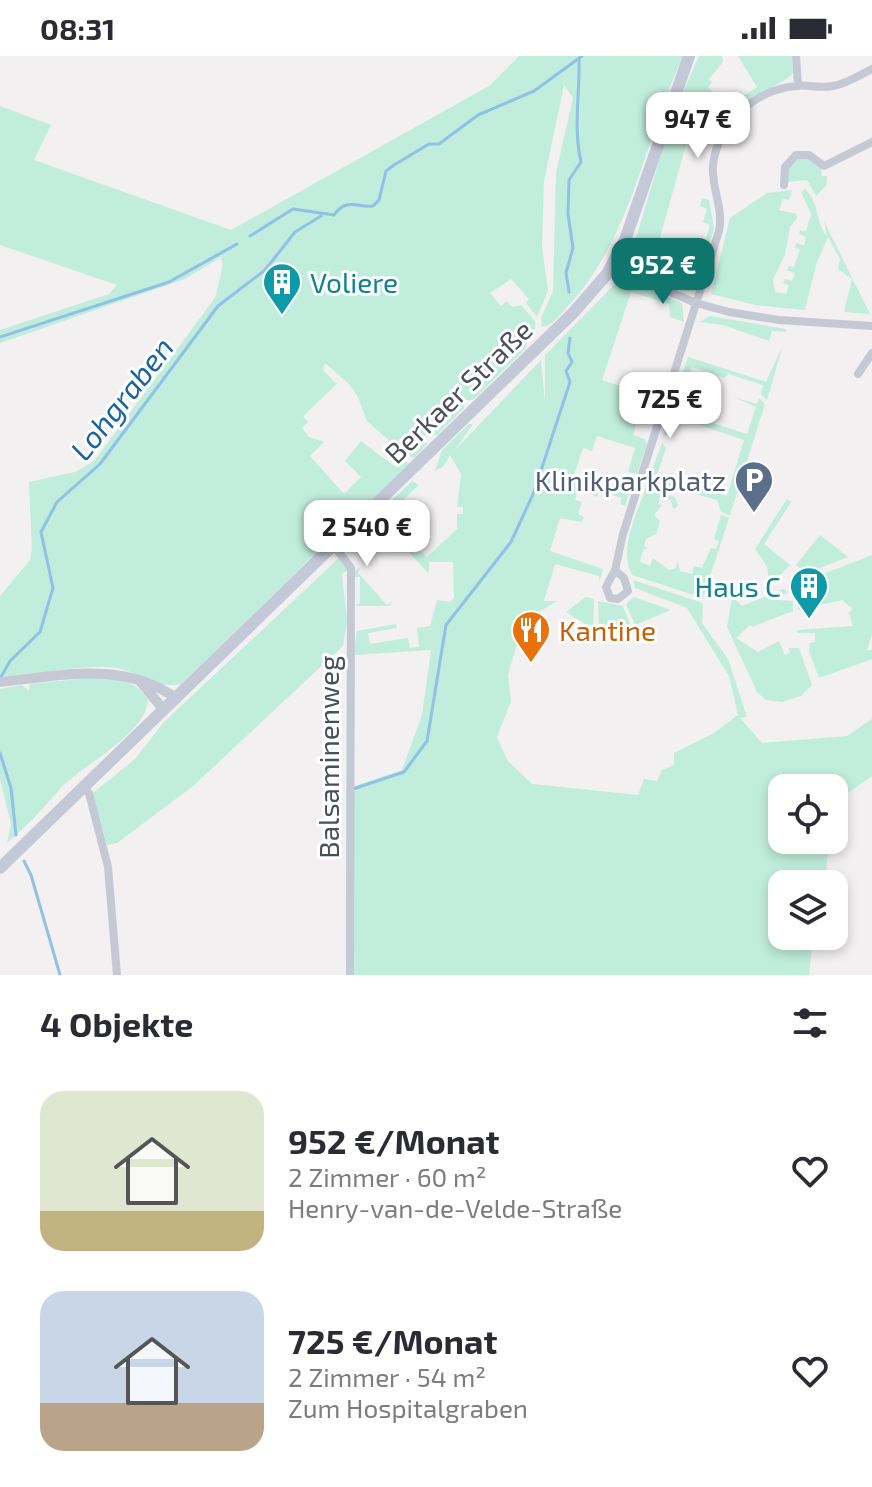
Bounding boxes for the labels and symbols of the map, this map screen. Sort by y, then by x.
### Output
pin: 947 € [642,92,754,160]
pin: 952 € [607,238,719,306]
building icon: Voliere [261,261,303,316]
place label: Voliere [310,265,398,299]
street label: Berkaer Straße [377,312,539,470]
water label: Lohgraben [62,329,180,467]
pin: 725 € [614,372,726,440]
parking icon: Klinikparkplatz [733,459,775,514]
place label: Klinikparkplatz [535,463,726,497]
pin: 2 540 € [293,500,441,568]
building icon: Haus C [788,565,830,620]
place label: Haus C [695,569,781,603]
restaurant icon: Kantine [510,609,552,664]
place label: Kantine [559,613,656,647]
street label: Balsaminenweg [311,655,345,859]

